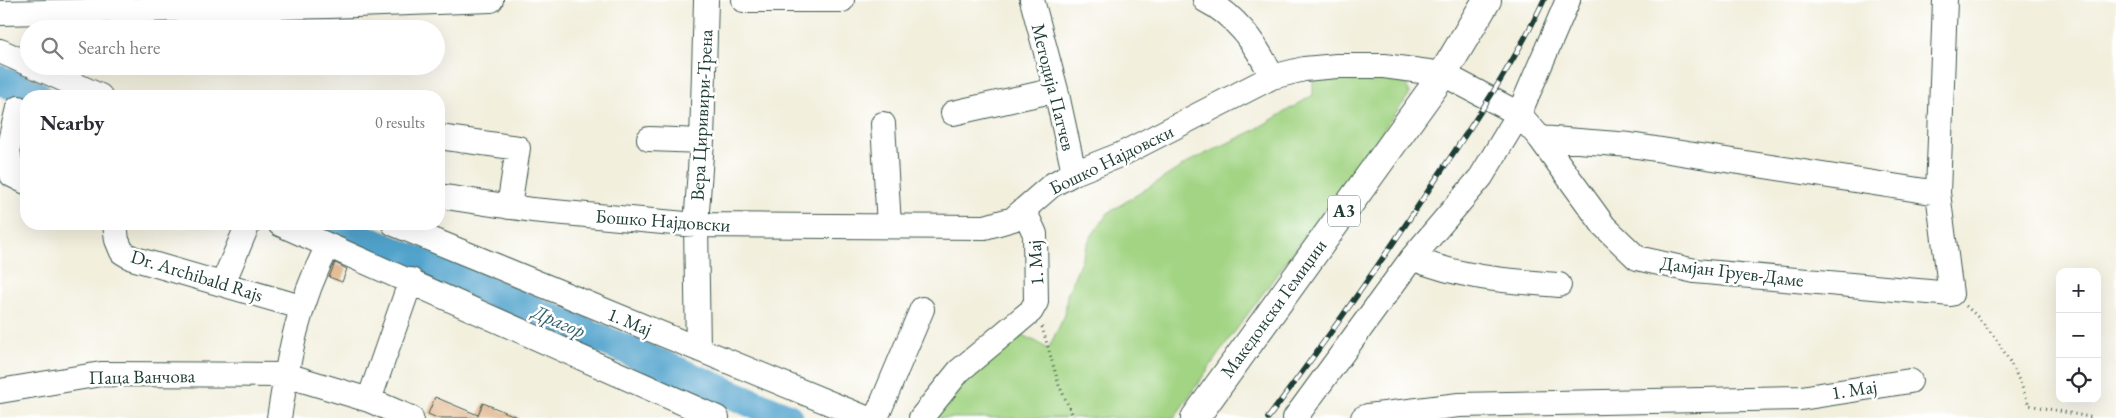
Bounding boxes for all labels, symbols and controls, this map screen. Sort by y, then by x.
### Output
search box [20,20,445,75]
street label: Методија Патчев [1026,21,1081,153]
street label: Вера Циривири-Трена [685,28,718,201]
icon: search [38,34,66,62]
text: Search here [78,35,160,60]
text: Nearby [40,109,104,136]
text: 0 results [375,112,425,133]
street label: Бошко Најдовски [1045,119,1178,200]
road number: A3 [1328,196,1360,227]
street label: Бошко Најдовски [595,203,731,238]
street label: Македонски Гемиџии [1215,234,1332,383]
street label: 1. Мај [1021,239,1050,287]
street label: Dr. Archibald Rajs [128,244,266,307]
street label: Дамјан Груев-Даме [1659,250,1805,293]
map controls [2056,268,2101,403]
button: + [2056,268,2101,313]
water label: Драгор [527,298,589,344]
street label: 1. Мај [604,301,656,342]
button: − [2056,313,2101,358]
button: locate [2056,358,2101,403]
street label: Паца Ванчова [88,363,196,390]
street label: 1. Мај [1830,374,1879,405]

